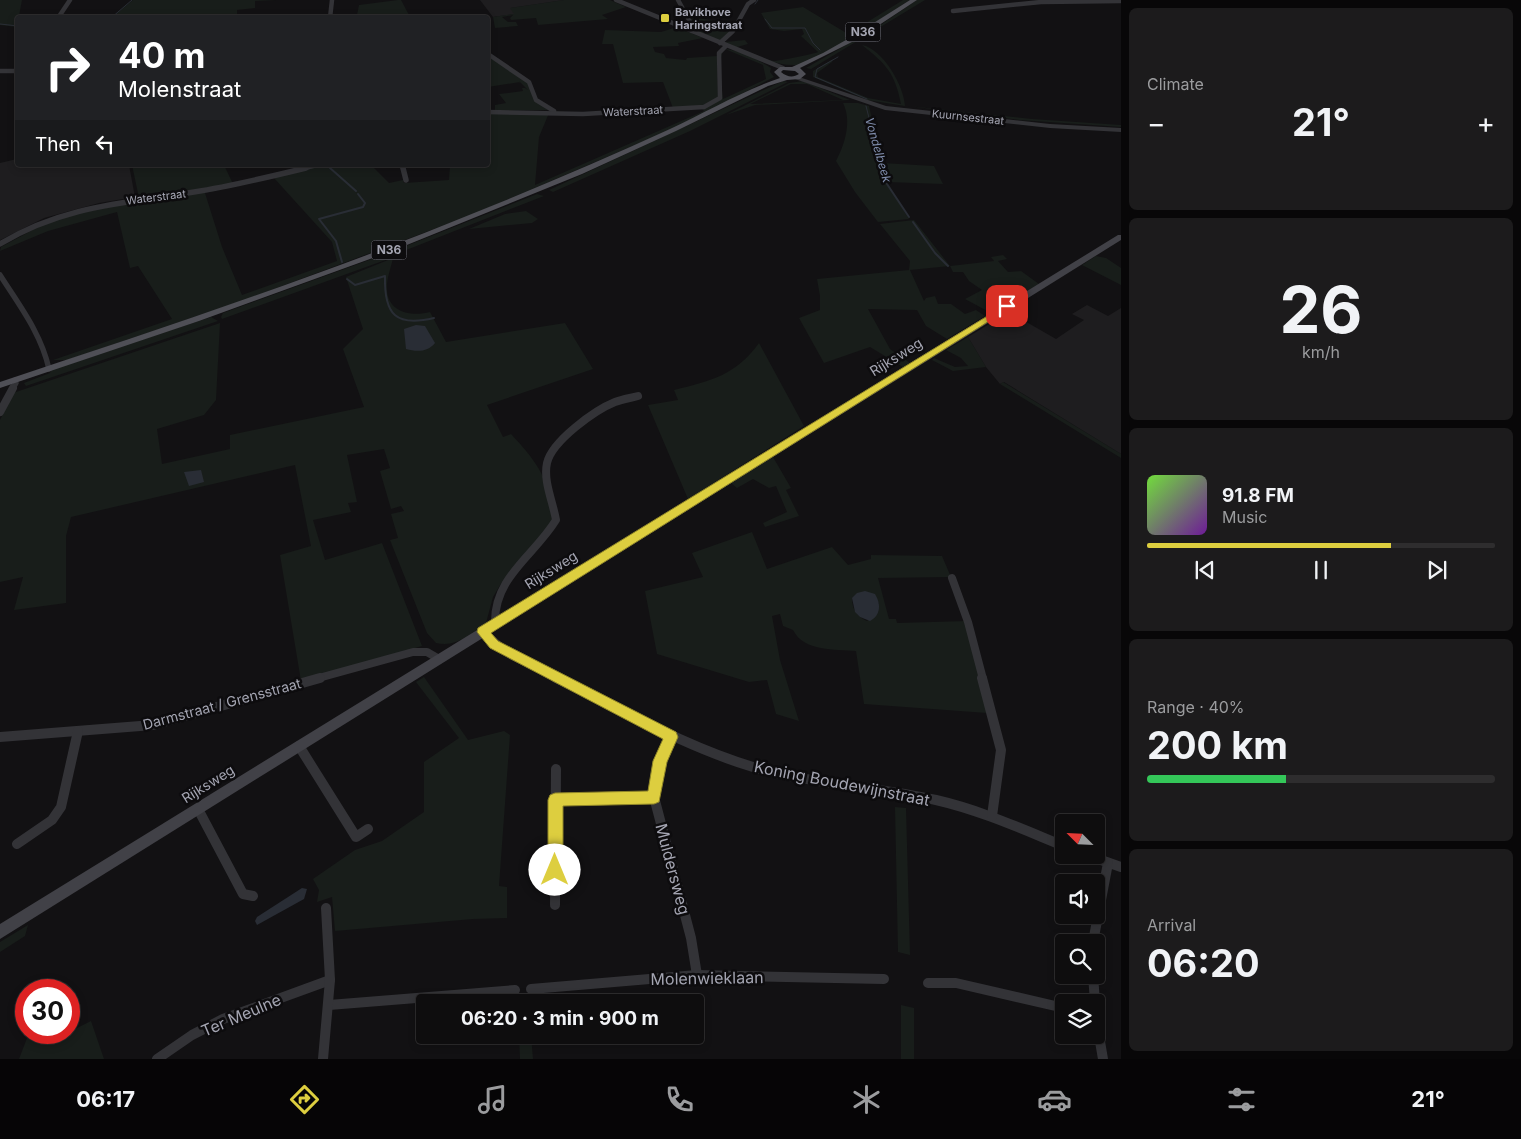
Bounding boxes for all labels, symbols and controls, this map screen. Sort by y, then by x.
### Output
place label: Bavikhove Haringstraat [675,5,742,32]
marker: Bavikhove Haringstraat [659,12,671,24]
road number: N36 [846,22,880,42]
text: 40 m [118,34,206,76]
icon: right [35,35,100,100]
text: Climate [1147,74,1204,94]
text: Molenstraat [118,76,241,102]
text: 21° [1292,99,1350,145]
street label: Waterstraat [603,102,664,120]
street label: Kuurnsestraat [931,106,1005,128]
text: − [1147,106,1166,140]
text: + [1476,106,1495,140]
water label: Vondelbeek [862,116,895,184]
icon: left [91,130,119,158]
text: Then [35,133,81,156]
street label: Waterstraat [125,186,187,208]
road number: N36 [372,240,406,260]
text: 26 [1279,270,1363,349]
pin [986,285,1028,327]
icon: arrive [993,292,1021,320]
street label: Rijksweg [866,334,925,379]
text: km/h [1302,342,1340,362]
text: 91.8 FM [1222,484,1294,507]
text: Music [1222,507,1267,527]
street label: Rijksweg [521,547,580,592]
icon: previous [1191,556,1219,584]
icon: pause [1307,556,1335,584]
icon: next [1423,556,1451,584]
street label: Darmstraat / Grensstraat [141,674,303,733]
text: Range · 40% [1147,697,1245,717]
text: 200 km [1147,722,1288,768]
street label: Koning Boudewijnstraat [753,756,931,810]
street label: Rijksweg [178,761,237,806]
north arrow [1055,814,1105,864]
map controls [1055,814,1105,1044]
street label: Muldersweg [651,821,695,917]
position arrow [528,843,580,895]
button: sound [1055,874,1105,924]
text: Arrival [1147,915,1196,935]
button: search [1055,934,1105,984]
text: 06:20 [1147,940,1260,986]
street label: Molenwieklaan [650,967,764,989]
speed limit sign: 30 [15,979,80,1044]
street label: Ter Meulne [198,989,284,1041]
button: layers [1055,994,1105,1044]
text: 06:20 · 3 min · 900 m [461,1007,659,1030]
icon: directions [287,1082,322,1117]
icon: music [475,1082,510,1117]
icon: phone [662,1082,697,1117]
icon: climate [849,1082,884,1117]
icon: car [1037,1082,1072,1117]
icon: filters [1224,1082,1259,1117]
text: 06:17 [76,1086,135,1112]
text: 21° [1411,1086,1445,1112]

